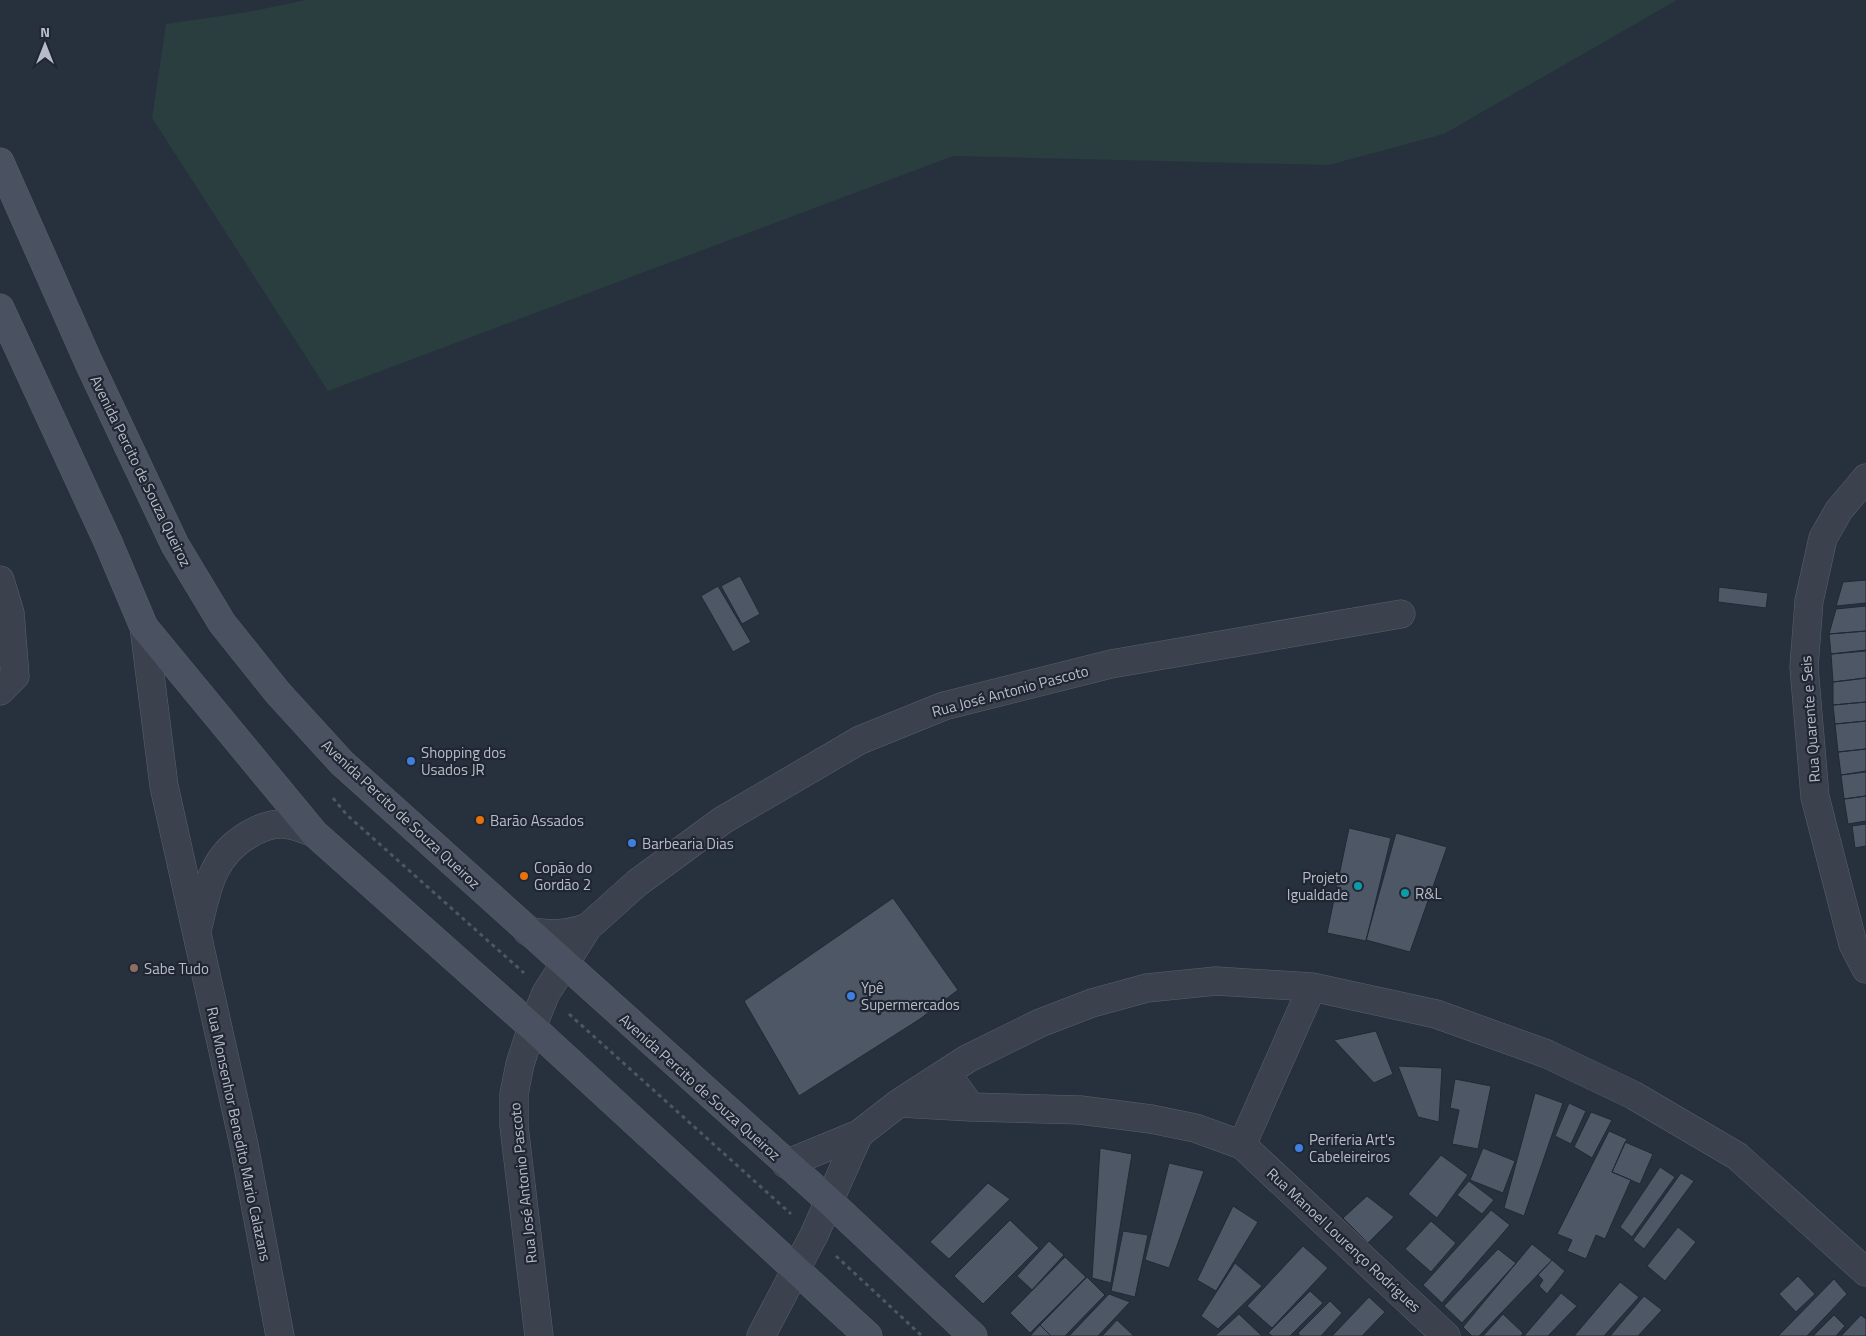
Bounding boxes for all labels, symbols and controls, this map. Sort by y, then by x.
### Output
north arrow [20,20,70,70]
text: N [40,21,50,42]
street label: Avenida Percito de Souza Queiroz [85,372,197,571]
street label: Rua Quarente e Seis [1794,655,1826,783]
street label: Rua José Antonio Pascoto [929,659,1091,723]
street label: Avenida Percito de Souza Queiroz [316,734,486,894]
place label: Shopping dos Usados JR [421,741,506,781]
marker: Shopping dos Usados JR [405,755,417,767]
place label: Barão Assados [490,809,584,832]
marker: Barão Assados [474,814,486,826]
place label: Barbearia Dias [642,832,734,855]
marker: Barbearia Dias [626,837,638,849]
place label: Copão do Gordão 2 [534,856,593,896]
place label: Projeto Igualdade [1287,866,1348,906]
marker: Copão do Gordão 2 [518,870,530,882]
marker: Projeto Igualdade [1352,880,1364,892]
place label: R&L [1415,882,1442,905]
marker: R&L [1399,887,1411,899]
place label: Sabe Tudo [144,957,209,980]
marker: Sabe Tudo [128,962,140,974]
place label: Ypê Supermercados [861,976,960,1016]
marker: Ypê Supermercados [845,990,857,1002]
street label: Rua Monsenhor Benedito Mario Calazans [201,1005,277,1263]
street label: Avenida Percito de Souza Queiroz [614,1008,786,1166]
street label: Rua José Antonio Pascoto [503,1101,543,1265]
place label: Periferia Art's Cabeleireiros [1309,1128,1395,1168]
marker: Periferia Art's Cabeleireiros [1293,1142,1305,1154]
street label: Rua Manoel Lourenço Rodrigues [1262,1162,1426,1318]

